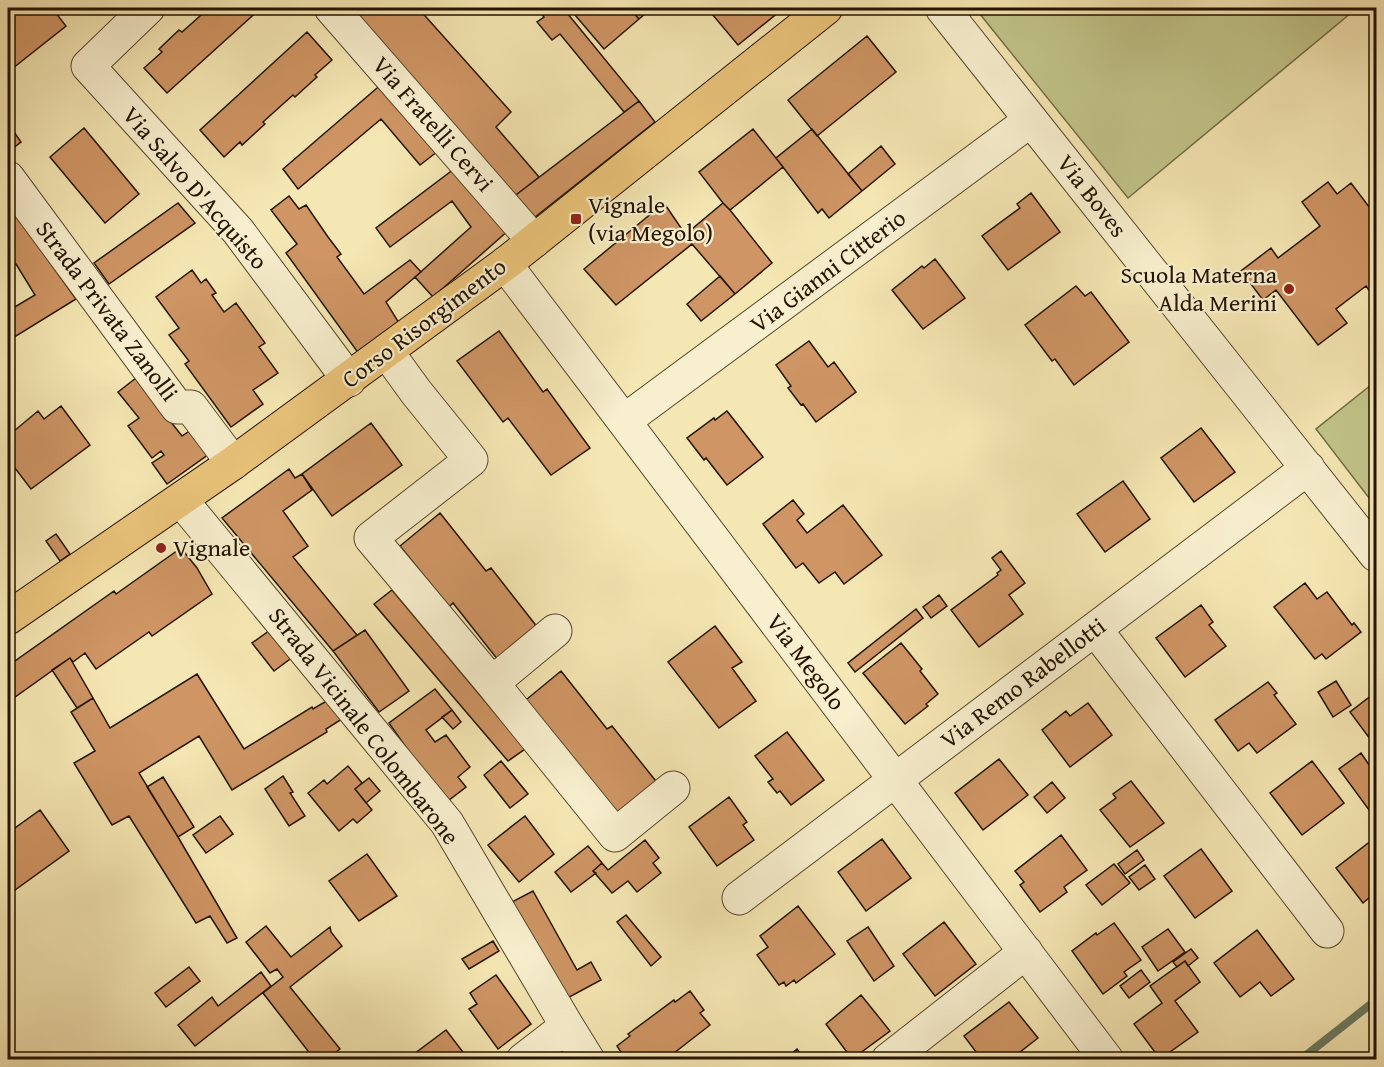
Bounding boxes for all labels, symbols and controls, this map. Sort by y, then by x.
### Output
street label: Via Fratelli Cervi [364,48,502,199]
street label: Via Salvo D'Acquisto [114,98,276,277]
street label: Via Boves [1049,147,1136,245]
place label: Vignale (via Megolo) [588,187,713,250]
street label: Via Gianni Citterio [742,200,913,341]
marker: Vignale (via Megolo) [569,212,583,226]
street label: Strada Privata Zanolli [28,213,187,409]
street label: Corso Risorgimento [334,249,513,396]
place label: Scuola Materna Alda Merini [1121,257,1278,320]
marker: Scuola Materna Alda Merini [1282,282,1296,296]
place label: Vignale [173,530,250,565]
marker: Vignale [154,541,168,555]
street label: Strada Vicinale Colombarone [260,600,468,852]
street label: Via Megolo [758,606,854,717]
street label: Via Remo Rabellotti [932,608,1113,757]

